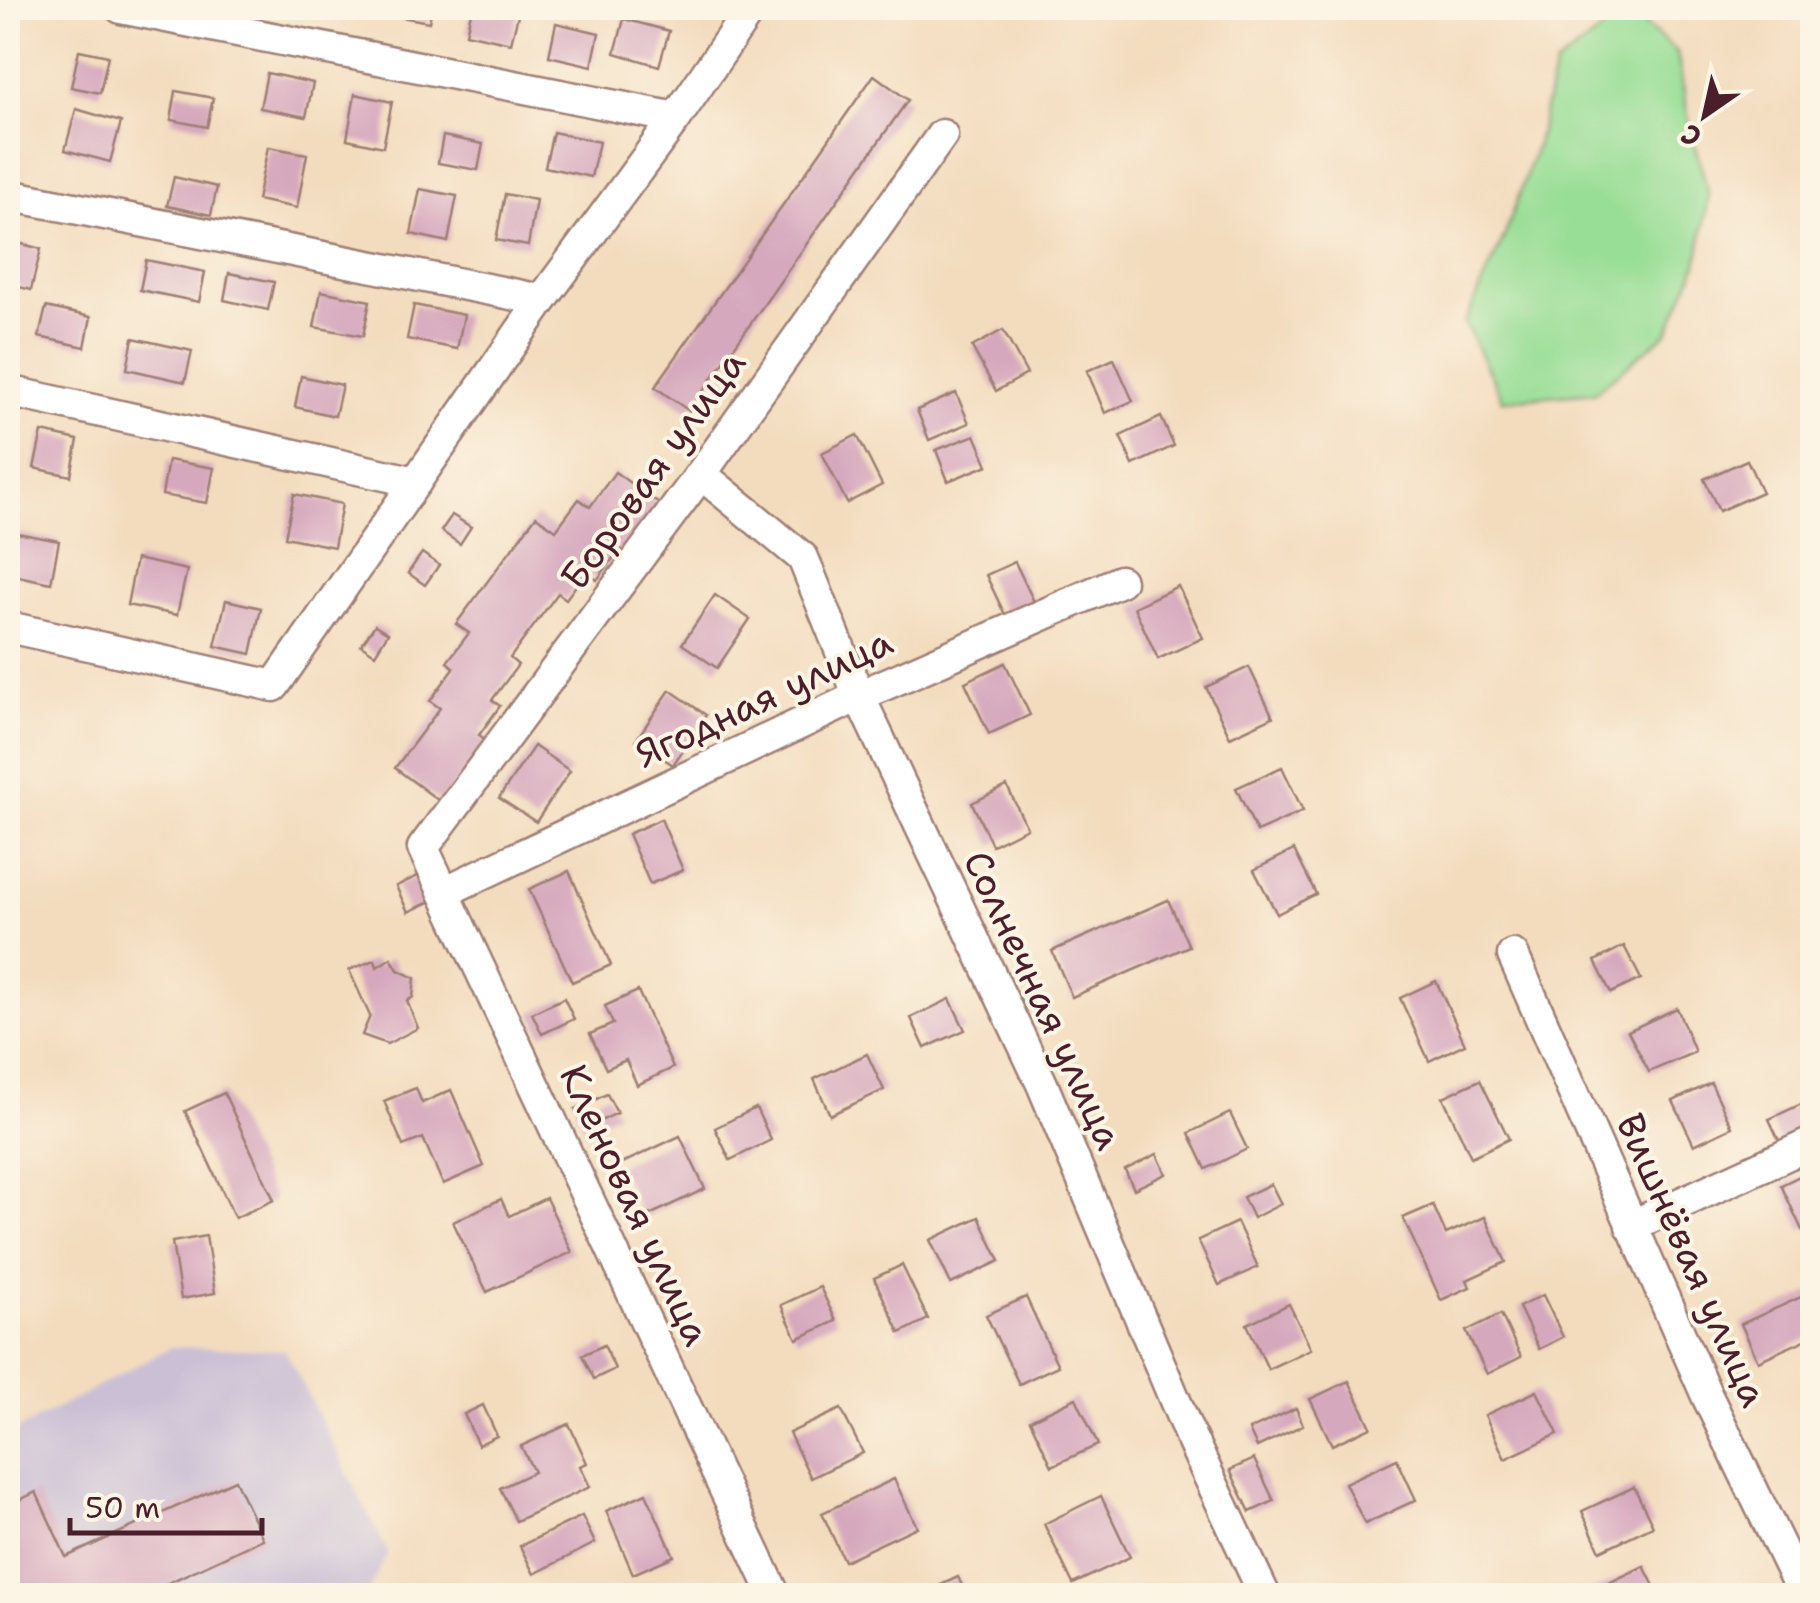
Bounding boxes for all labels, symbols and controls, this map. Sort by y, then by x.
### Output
north arrow [1655,65,1755,165]
text: С [1673,115,1709,156]
street label: Боровая улица [548,339,757,600]
street label: Ягодная улица [627,616,901,779]
street label: Солнечная улица [952,842,1135,1158]
street label: Кленовая улица [548,1056,723,1354]
street label: Вишнёвая улица [1605,1105,1780,1415]
scale bar [70,1473,262,1535]
text: 50 m [85,1487,160,1528]

